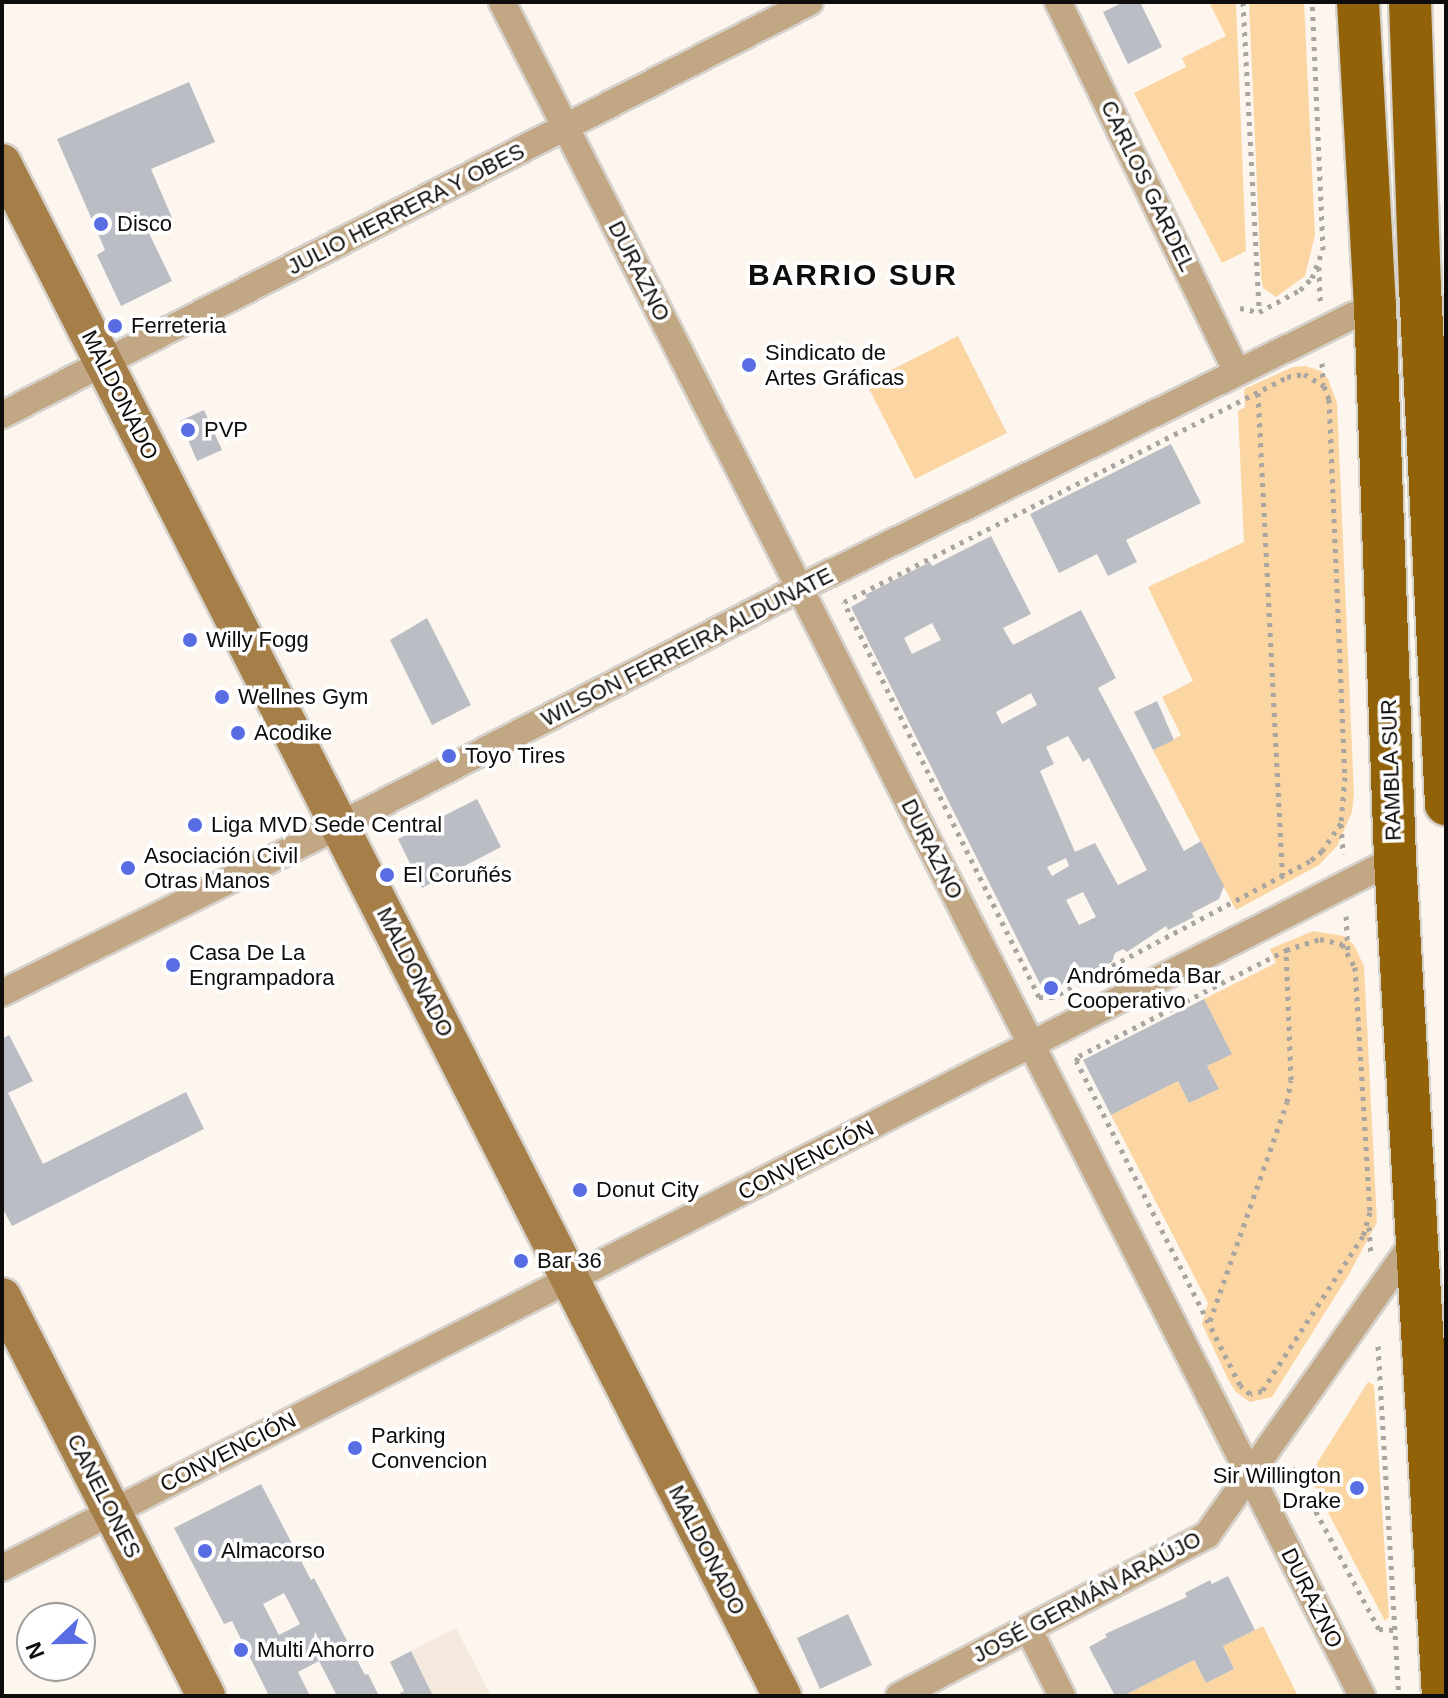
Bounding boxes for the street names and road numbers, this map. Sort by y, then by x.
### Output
street label: CARLOS GARDEL [1095,96,1201,276]
street label: JULIO HERRERA Y OBES [282,137,530,281]
street label: DURAZNO [603,217,675,325]
street label: MALDONADO [76,326,164,464]
street label: WILSON FERREIRA ALDUNATE [536,561,838,733]
street label: RAMBLA SUR [1375,698,1407,842]
street label: DURAZNO [896,795,968,903]
street label: MALDONADO [371,903,459,1041]
street label: CONVENCIÓN [734,1114,878,1206]
street label: CONVENCIÓN [156,1406,300,1498]
street label: CANELONES [61,1430,147,1562]
street label: MALDONADO [663,1481,751,1619]
street label: JOSÉ GERMÁN ARAÚJO [968,1525,1206,1669]
street label: DURAZNO [1276,1544,1348,1652]

